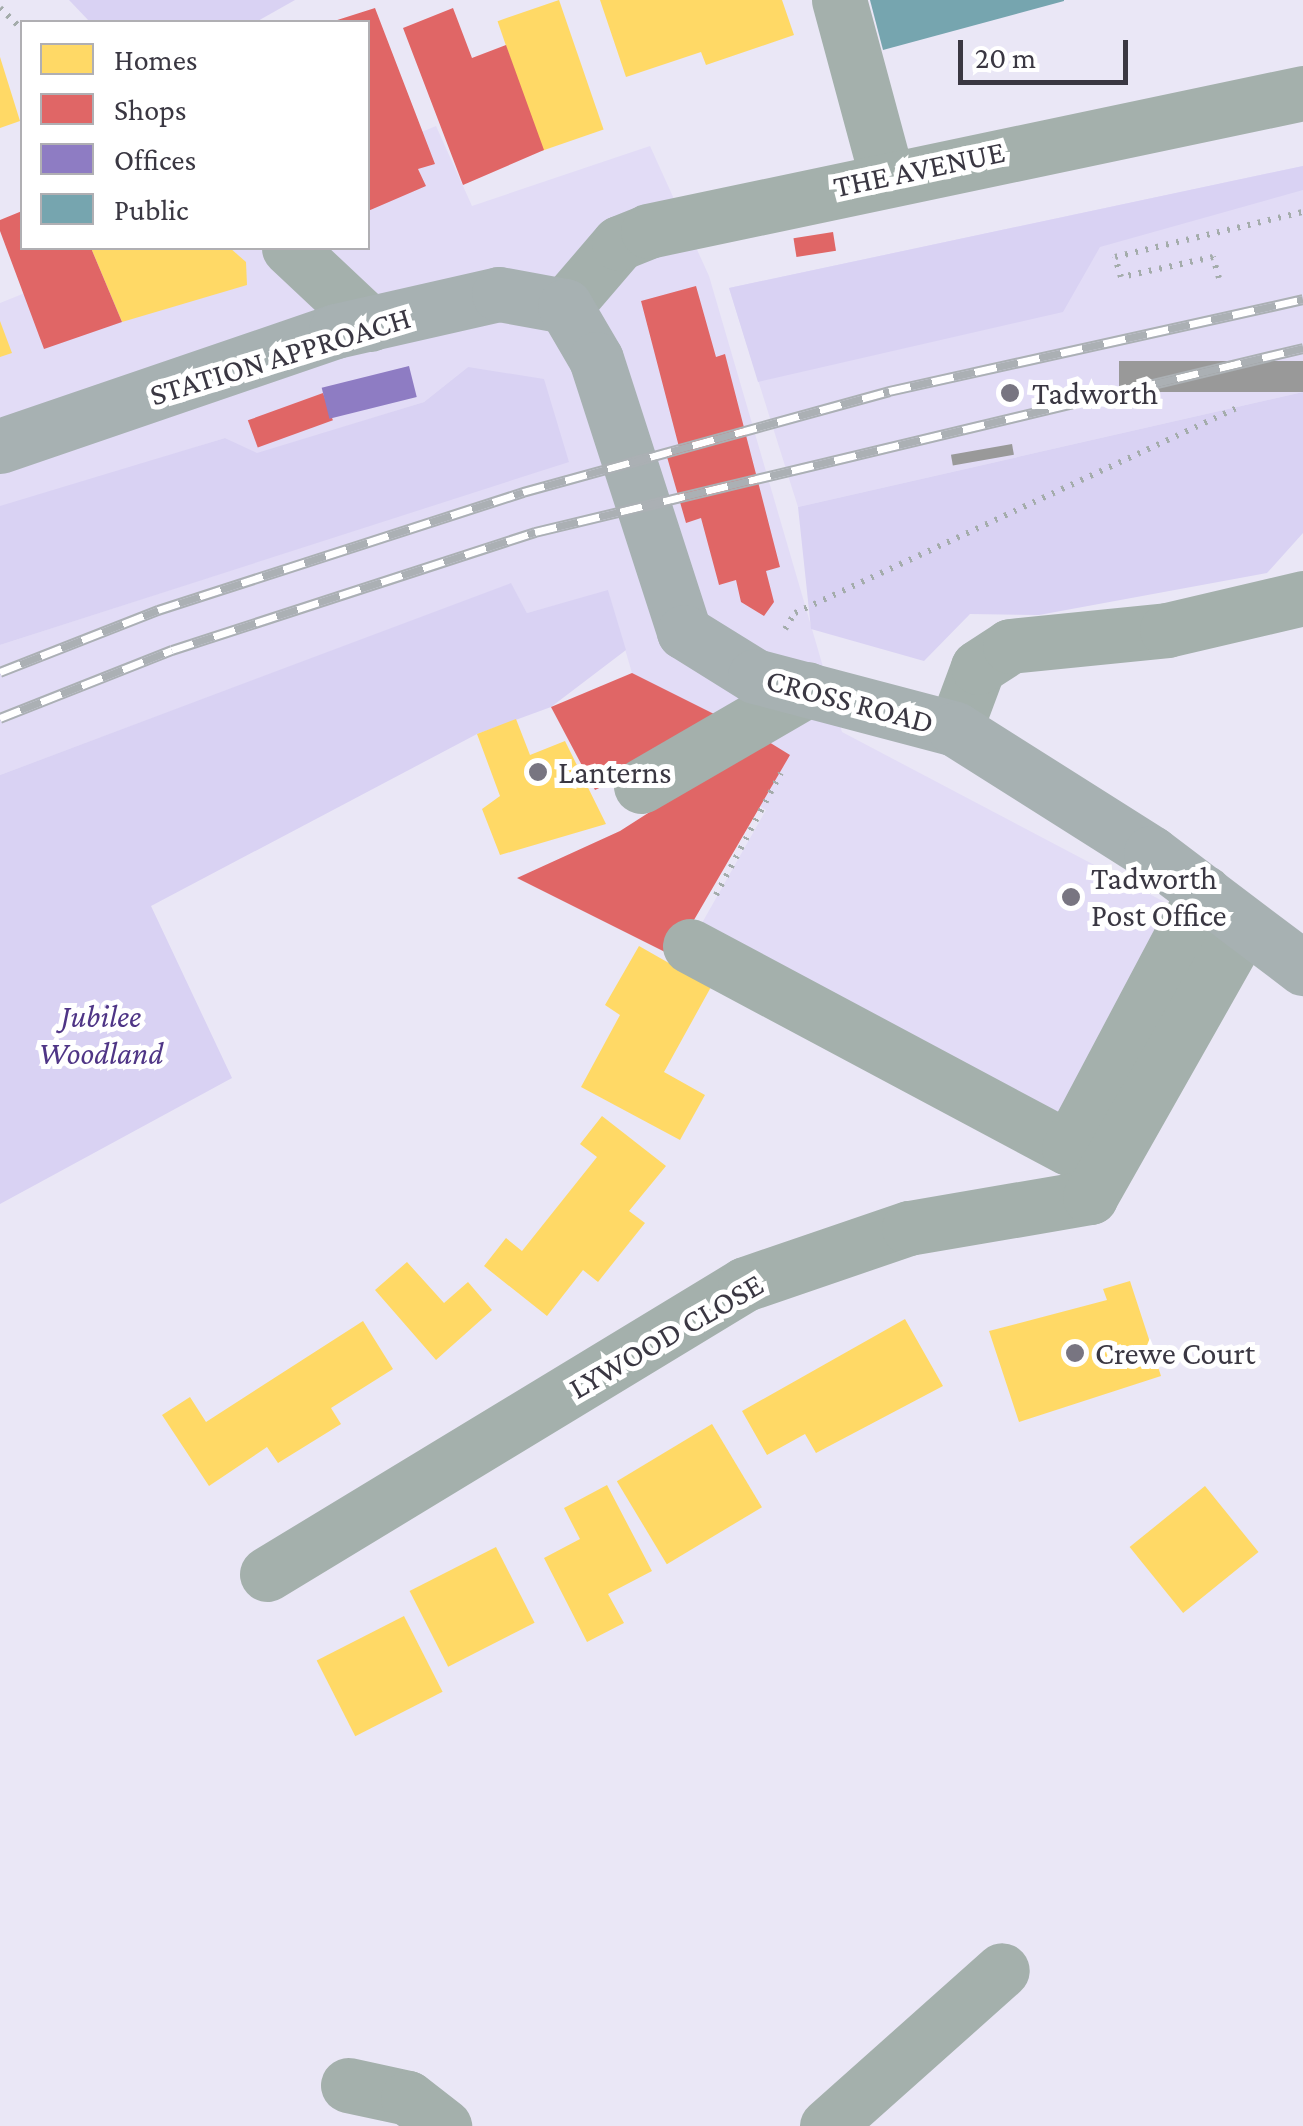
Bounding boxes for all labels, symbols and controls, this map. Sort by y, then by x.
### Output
legend [20,20,370,250]
scale bar [963,20,1133,82]
text: 20 m [975,41,1036,74]
text: Homes [114,43,198,76]
text: Shops [114,93,187,126]
street label: THE AVENUE [830,132,1008,206]
text: Offices [114,143,196,176]
text: Public [114,193,189,226]
street label: STATION APPROACH [145,298,415,414]
place label: Tadworth [1032,374,1158,412]
marker: Tadworth [997,380,1023,406]
street label: CROSS ROAD [762,660,938,742]
place label: Lanterns [558,753,672,791]
marker: Lanterns [527,761,549,783]
place label: Tadworth Post Office [1091,860,1227,935]
marker: Tadworth Post Office [1060,886,1082,908]
park label: Jubilee Woodland [39,998,163,1073]
street label: LYWOOD CLOSE [562,1265,770,1407]
place label: Crewe Court [1095,1334,1255,1372]
marker: Crewe Court [1064,1342,1086,1364]

